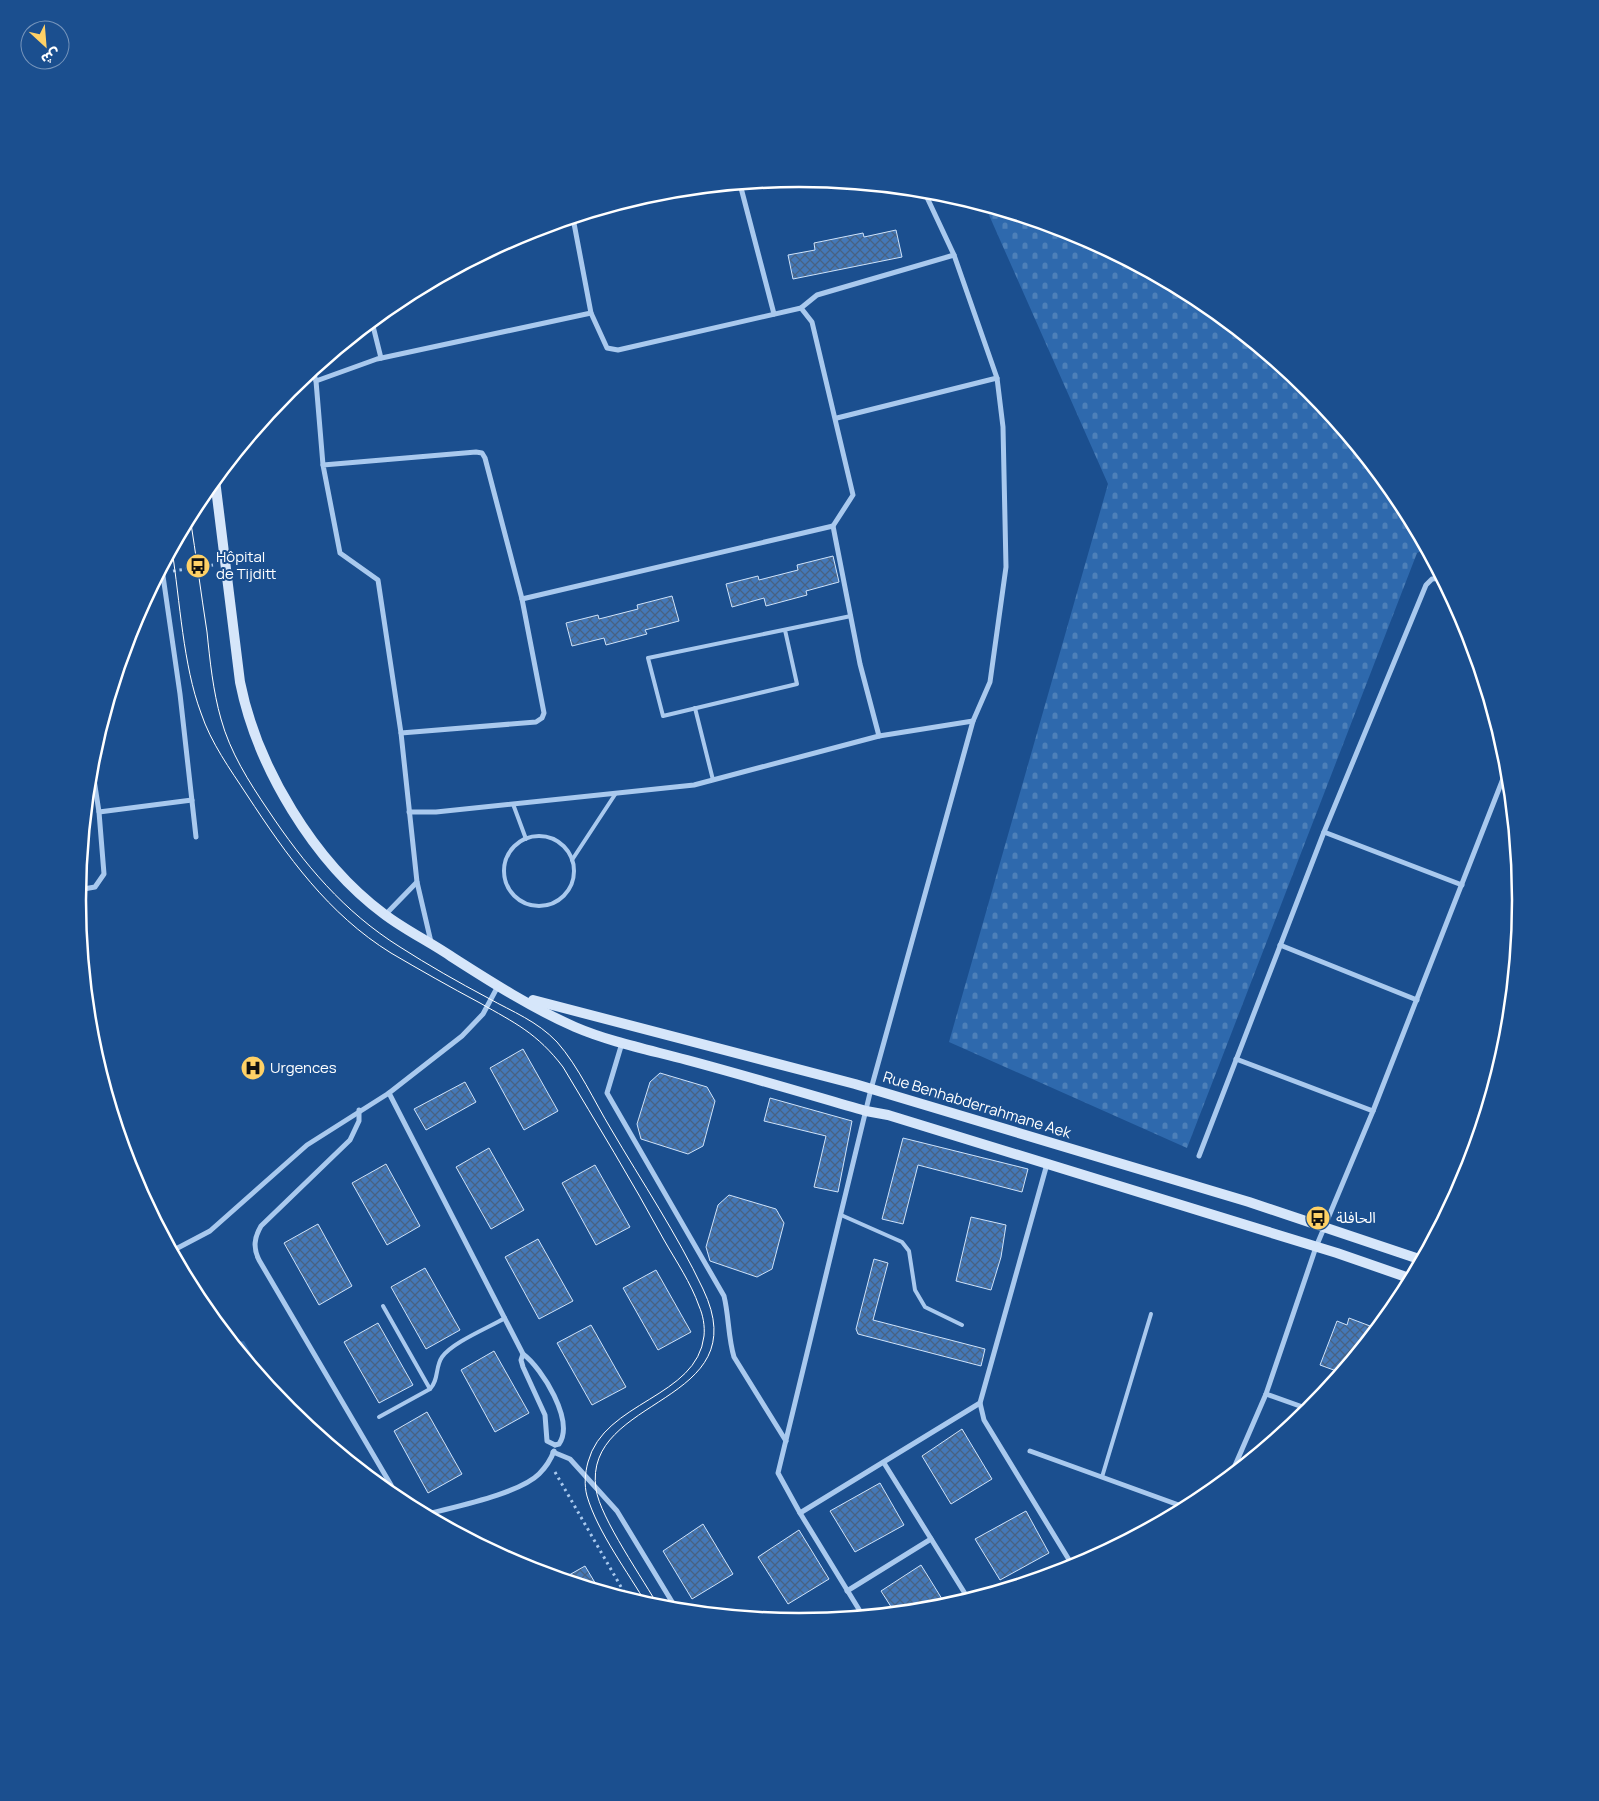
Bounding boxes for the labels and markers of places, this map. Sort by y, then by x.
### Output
place label: Hôpital de Tijditt [216,546,276,584]
bus stop icon: Hôpital de Tijditt [185,553,211,579]
hospital icon: Urgences [240,1055,266,1081]
place label: Urgences [270,1057,337,1078]
bus stop icon: الحافلة [1305,1205,1331,1231]
place label: الحافلة [1336,1207,1376,1228]

